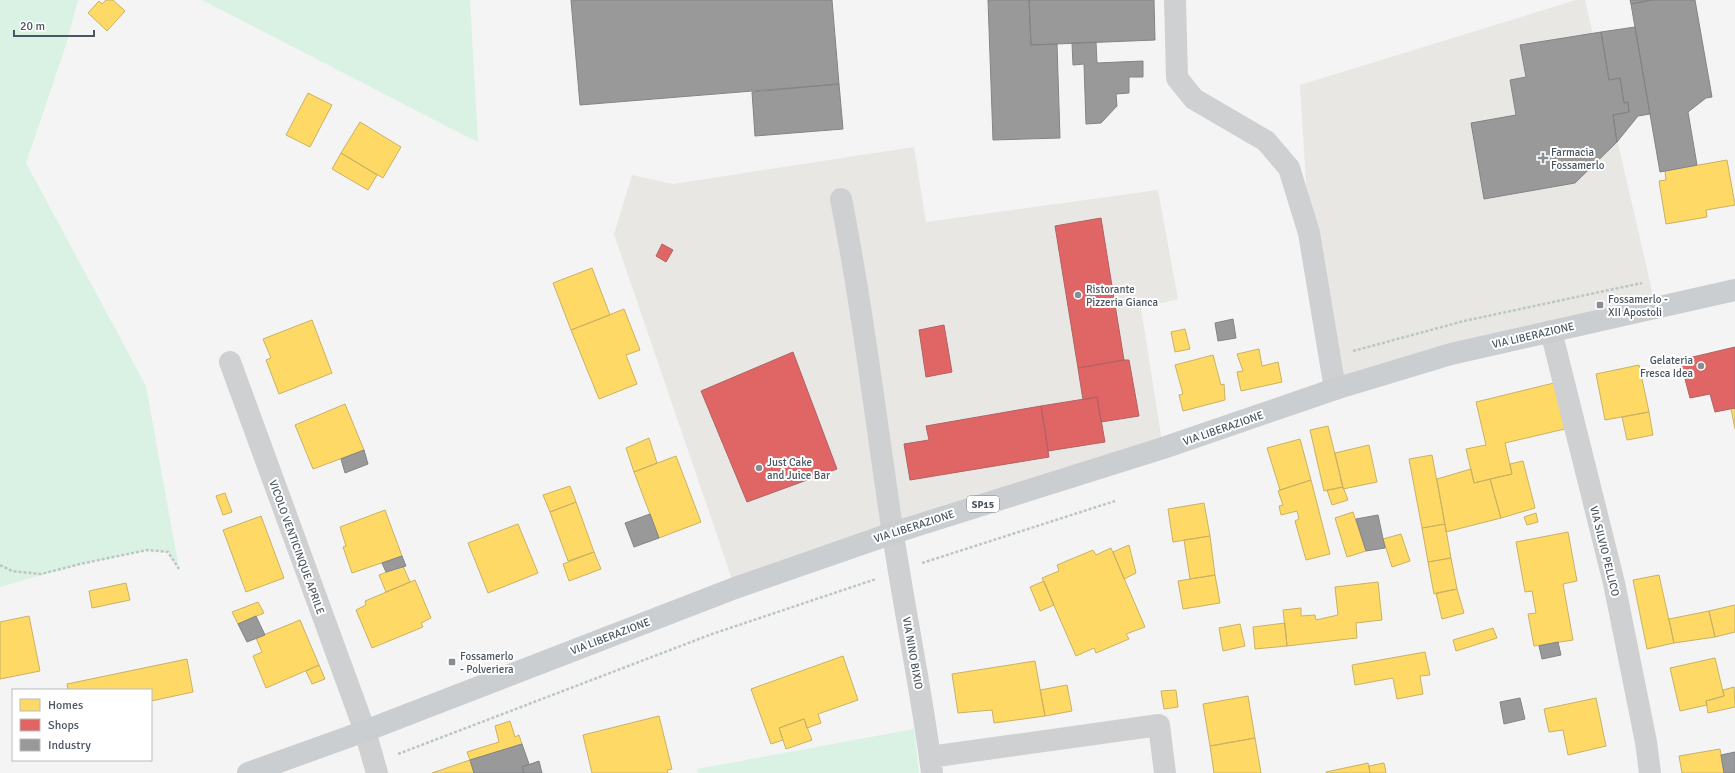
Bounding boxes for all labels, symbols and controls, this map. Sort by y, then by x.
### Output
scale bar [14,12,94,38]
text: 20 m [20,19,45,34]
place label: Farmacia Fossamerlo [1551,146,1605,172]
marker: Farmacia Fossamerlo [1538,153,1548,163]
place label: Ristorante Pizzeria Gianca [1086,283,1158,309]
marker: Ristorante Pizzeria Gianca [1073,290,1083,300]
place label: Fossamerlo - XII Apostoli [1608,293,1668,319]
marker: Fossamerlo - XII Apostoli [1595,300,1605,310]
street label: VIA LIBERAZIONE [1491,320,1576,351]
place label: Gelateria Fresca Idea [1640,354,1693,380]
marker: Gelateria Fresca Idea [1696,361,1706,371]
street label: VIA LIBERAZIONE [1181,409,1265,448]
place label: Just Cake and Juice Bar [767,456,830,482]
marker: Just Cake and Juice Bar [754,463,764,473]
street label: VICOLO VENTICINQUE APRILE [266,478,327,616]
road number: SP15 [967,496,999,512]
street label: VIA SILVIO PELLICO [1587,505,1622,598]
street label: VIA LIBERAZIONE [872,507,956,546]
street label: VIA LIBERAZIONE [569,615,652,658]
street label: VIA NINO BIXIO [900,616,925,690]
place label: Fossamerlo - Polveriera [460,650,514,676]
marker: Fossamerlo - Polveriera [447,657,457,667]
legend [12,689,152,761]
text: Homes [48,698,83,713]
text: Shops [48,718,79,733]
text: Industry [48,738,91,753]

